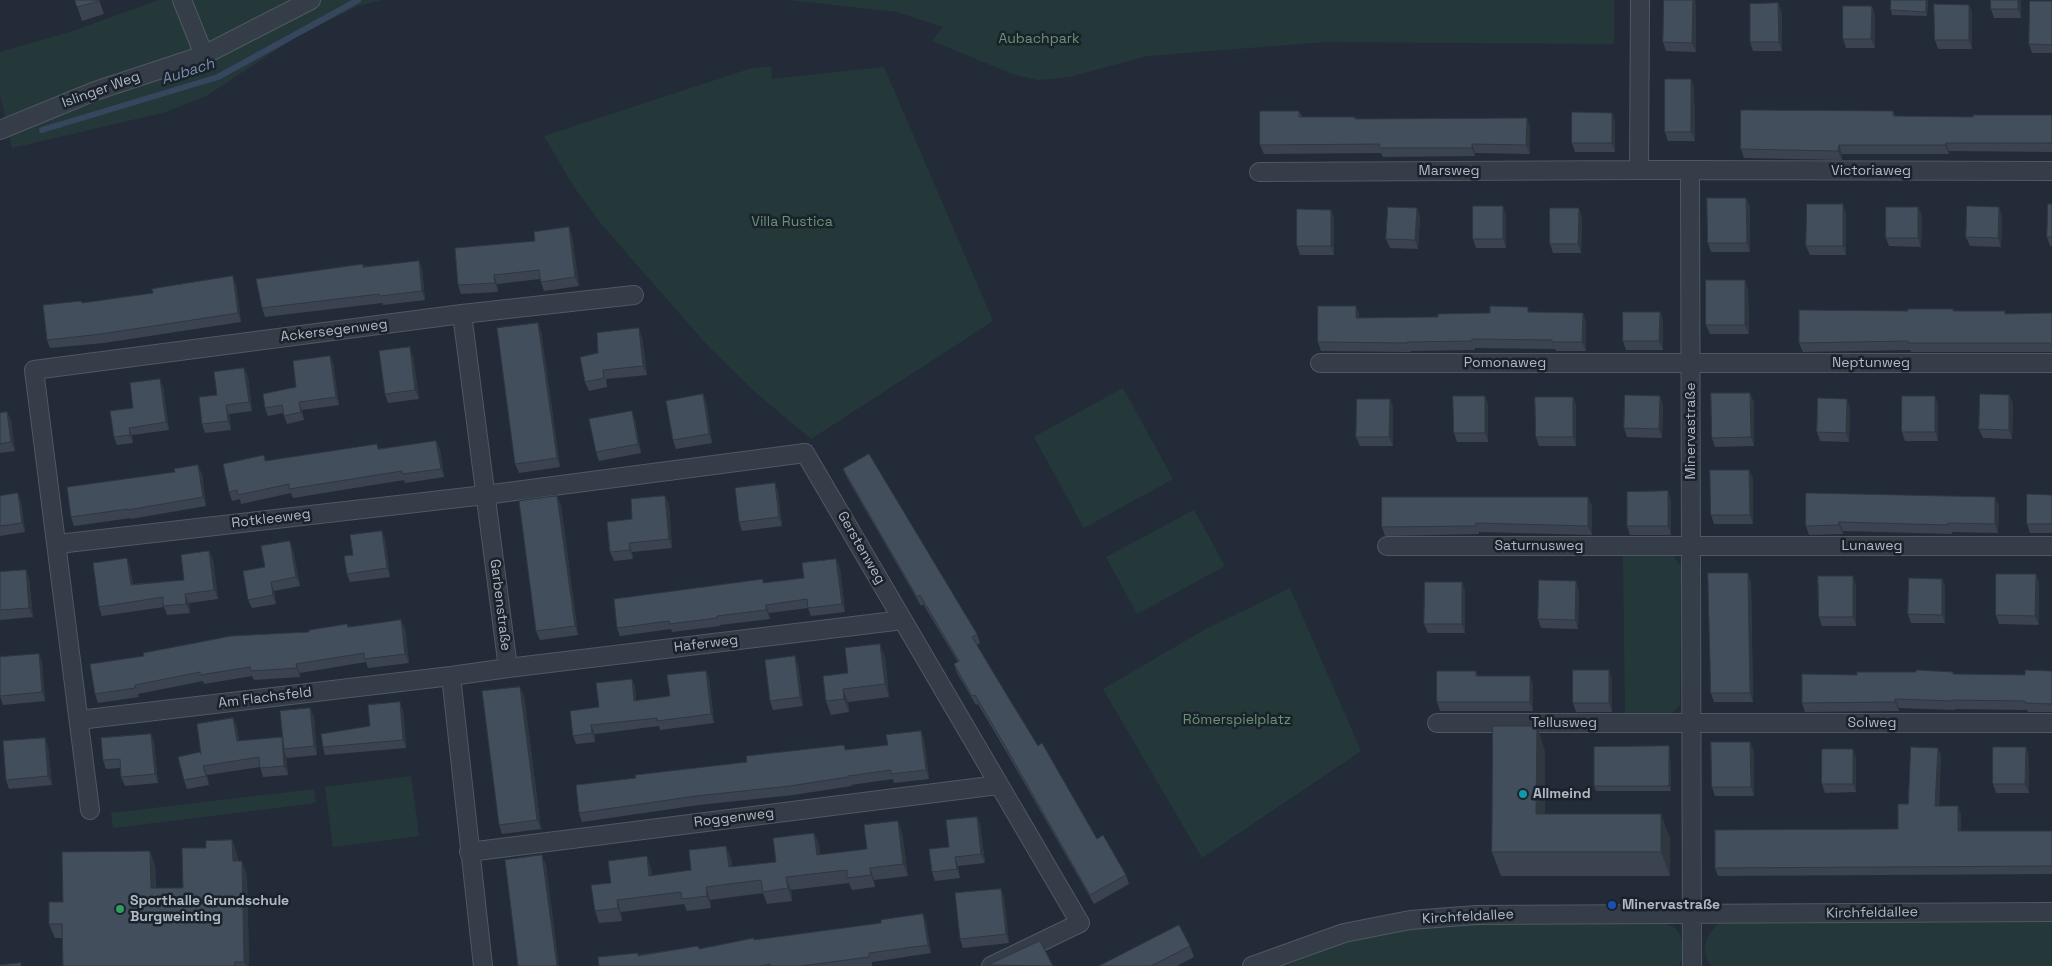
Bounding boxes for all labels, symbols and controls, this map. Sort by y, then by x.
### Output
park label: Aubachpark [998,31,1080,47]
water label: Aubach [159,55,217,89]
street label: Islinger Weg [60,68,142,112]
street label: Marsweg [1419,163,1479,179]
street label: Victoriaweg [1831,163,1911,179]
park label: Villa Rustica [751,214,833,230]
street label: Ackersegenweg [280,316,388,346]
street label: Pomonaweg [1464,355,1546,371]
street label: Neptunweg [1832,355,1910,371]
street label: Minervastraße [1683,383,1699,479]
street label: Rotkleeweg [231,506,311,532]
street label: Gerstenweg [833,509,889,587]
street label: Saturnusweg [1494,538,1584,554]
street label: Lunaweg [1842,538,1902,554]
street label: Garbenstraße [486,558,514,652]
street label: Haferweg [673,632,739,656]
street label: Am Flachsfeld [217,684,313,712]
park label: Römerspielplatz [1183,712,1291,728]
street label: Tellusweg [1531,715,1597,731]
street label: Solweg [1847,715,1897,731]
place label: Allmeind [1533,786,1591,802]
marker: Allmeind [1517,788,1529,800]
street label: Roggenweg [693,805,775,831]
place label: Sporthalle Grundschule Burgweinting [130,893,289,926]
place label: Minervastraße [1622,897,1720,913]
marker: Minervastraße [1606,899,1618,911]
marker: Sporthalle Grundschule Burgweinting [114,903,126,915]
street label: Kirchfeldallee [1826,904,1918,922]
street label: Kirchfeldallee [1422,906,1514,928]

